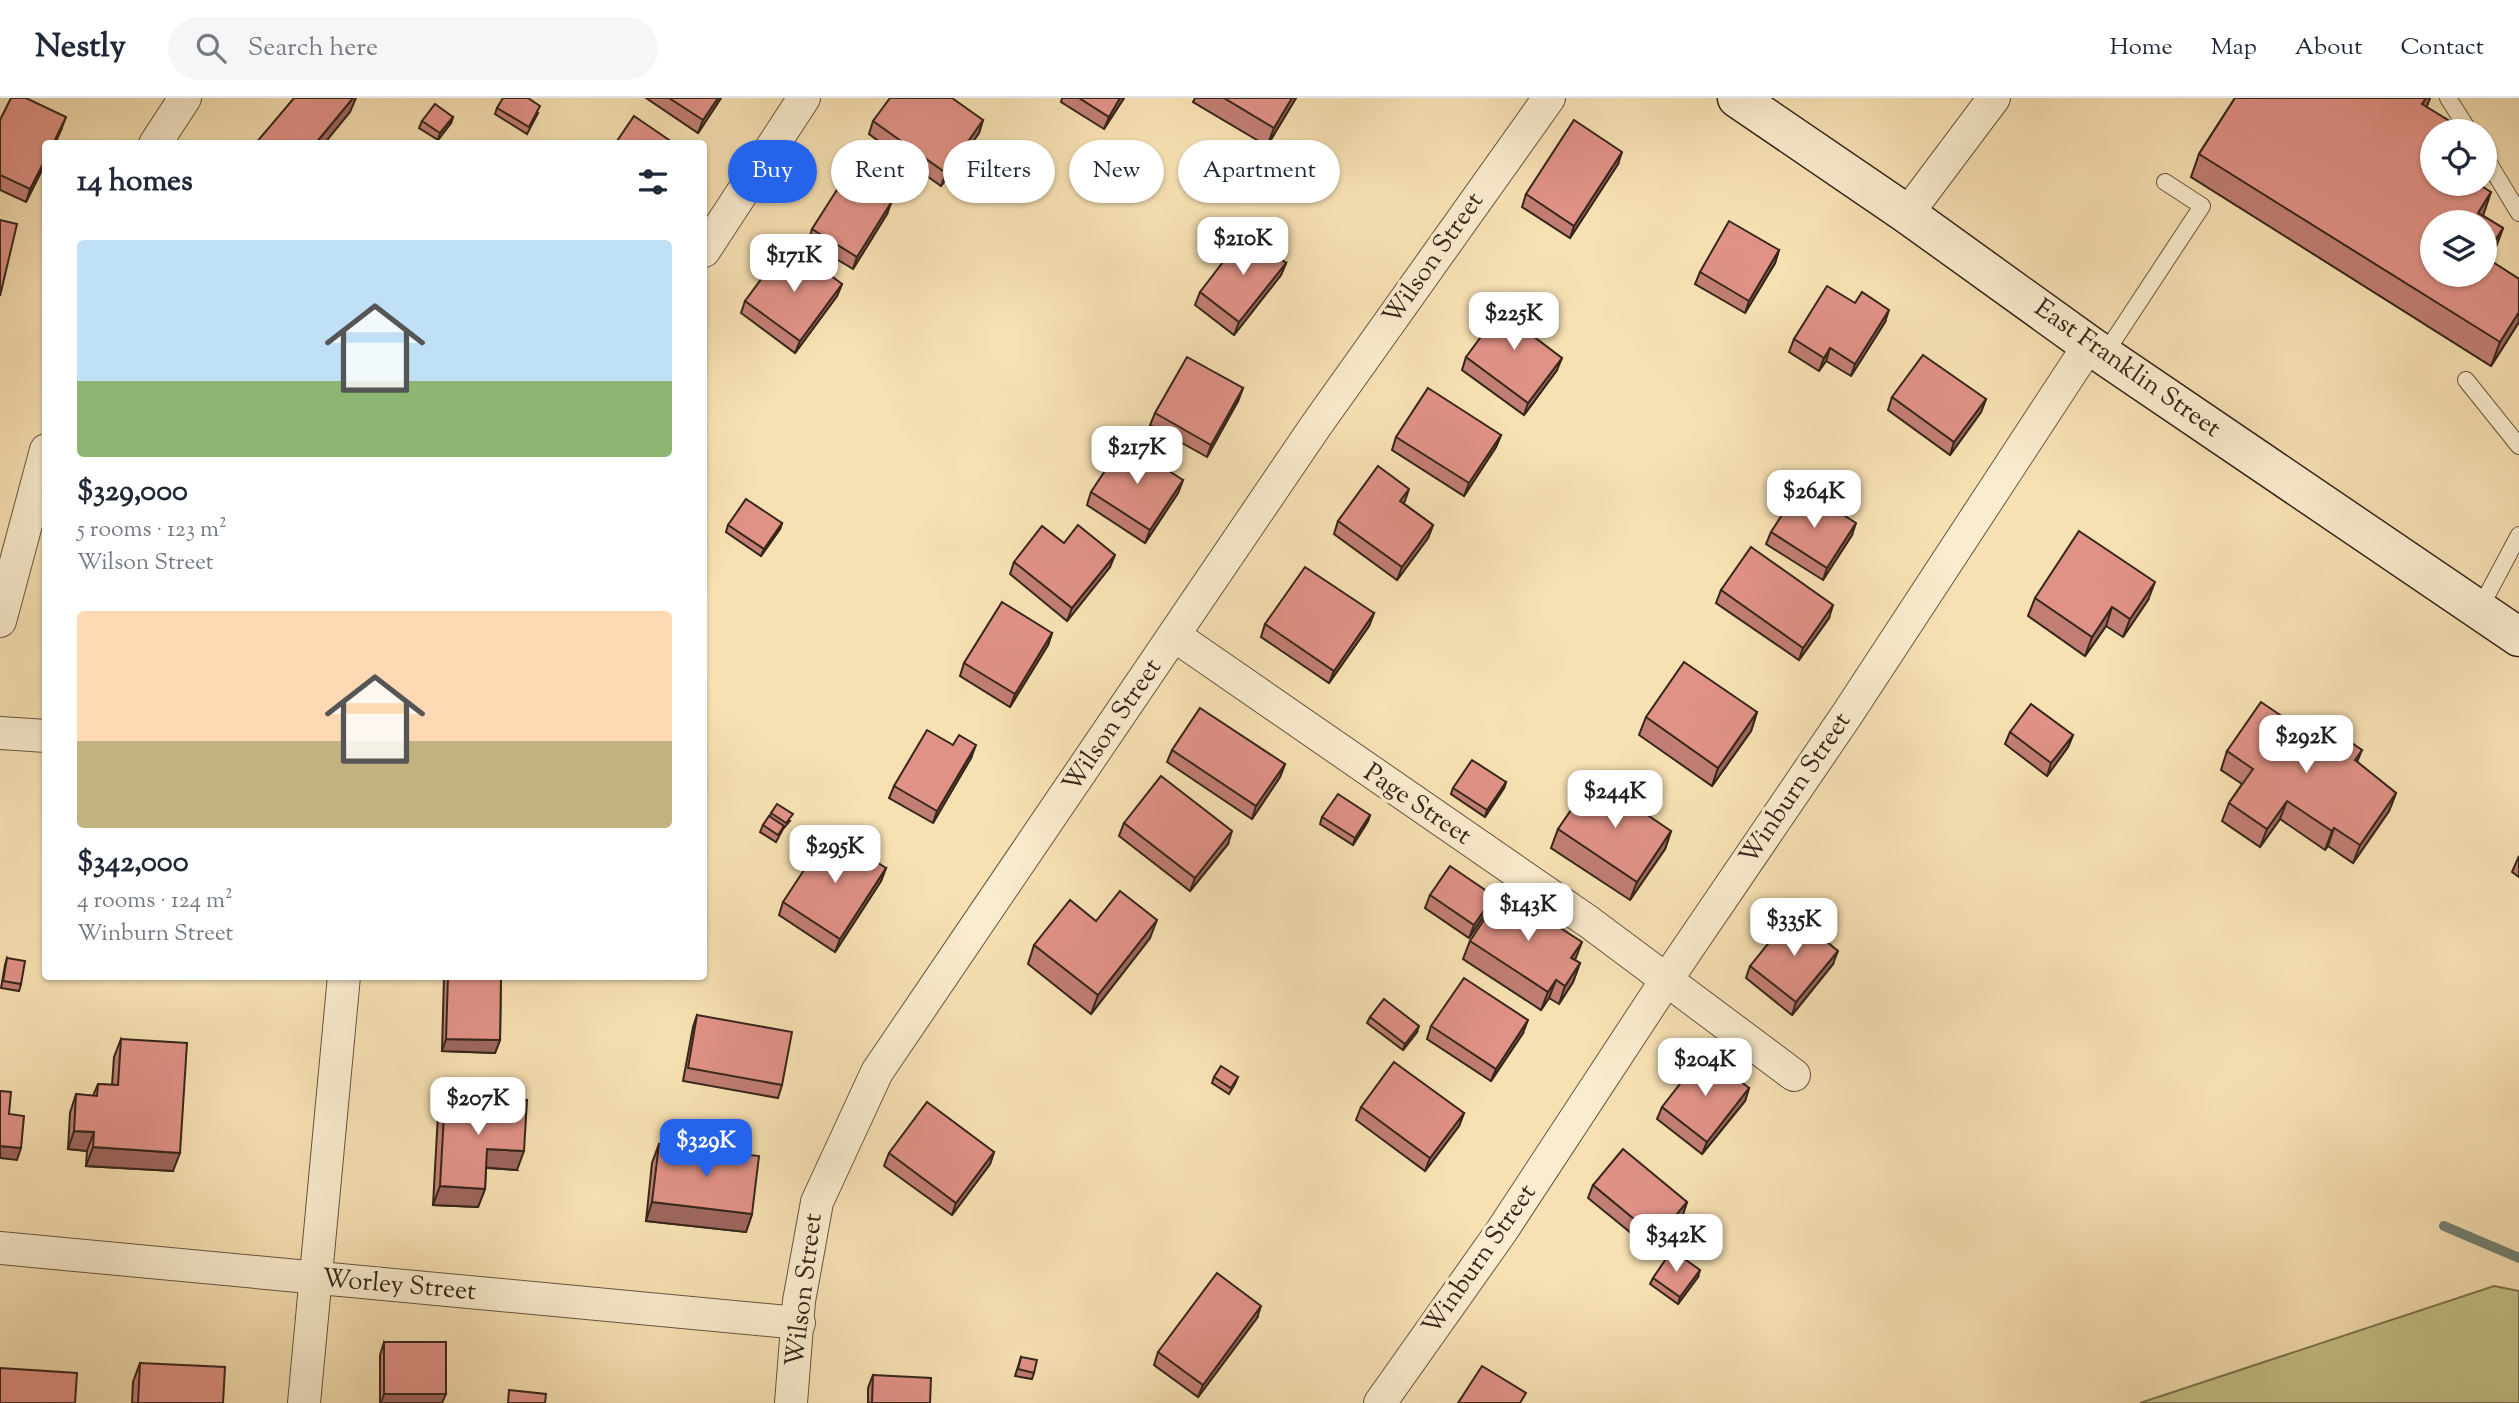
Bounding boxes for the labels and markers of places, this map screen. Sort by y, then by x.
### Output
pin: $210K [1194,218,1292,277]
pin: $171K [745,234,843,294]
pin: $225K [1465,292,1563,352]
pin: $217K [1088,426,1186,486]
pin: $264K [1765,470,1863,530]
pin: $292K [2257,716,2355,775]
pin: $244K [1566,770,1664,830]
pin: $295K [786,826,884,885]
pin: $143K [1479,884,1577,943]
pin: $335K [1745,898,1843,958]
pin: $204K [1656,1038,1754,1098]
pin: $207K [429,1077,527,1137]
pin: $329K [657,1119,755,1179]
pin: $342K [1627,1214,1725,1274]

